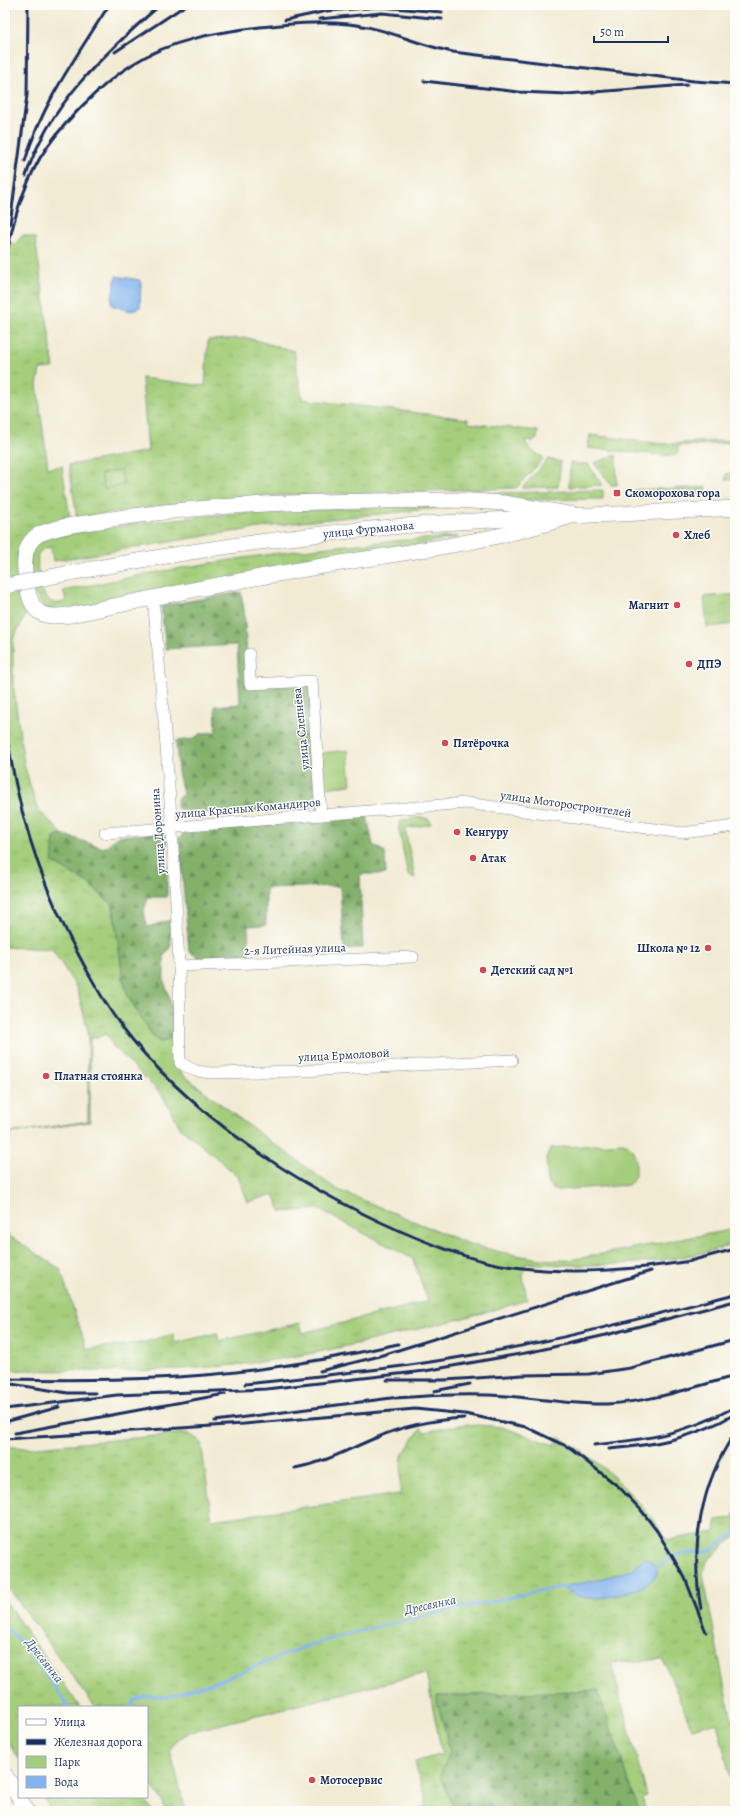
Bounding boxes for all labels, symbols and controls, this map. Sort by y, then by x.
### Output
scale bar [594,18,668,44]
text: 50 m [600,24,624,40]
place label: Скоморохова гора [625,485,720,501]
marker: Скоморохова гора [612,488,622,498]
street label: улица Фурманова [321,517,415,542]
place label: Хлеб [684,527,710,543]
marker: Хлеб [671,530,681,540]
place label: Магнит [628,597,670,613]
marker: Магнит [672,600,682,610]
place label: ДПЭ [697,656,722,672]
marker: ДПЭ [684,659,694,669]
street label: улица Слепнёва [289,687,313,772]
place label: Пятёрочка [453,735,510,751]
marker: Пятёрочка [440,738,450,748]
street label: улица Доронина [147,787,169,875]
street label: улица Моторостроителей [499,787,632,821]
street label: улица Красных Командиров [174,794,322,822]
place label: Кенгуру [465,824,508,840]
marker: Кенгуру [452,827,462,837]
place label: Атак [480,850,507,866]
marker: Атак [468,853,478,863]
street label: 2-я Литейная улица [244,939,347,959]
place label: Школа № 12 [637,940,700,956]
marker: Школа № 12 [703,943,713,953]
place label: Детский сад №1 [491,962,574,978]
marker: Детский сад №1 [478,965,488,975]
street label: улица Ермоловой [297,1045,390,1065]
place label: Платная стоянка [54,1068,143,1084]
marker: Платная стоянка [41,1071,51,1081]
water label: Дресвянка [402,1591,457,1618]
water label: Дресвянка [21,1634,67,1686]
legend [18,1706,148,1798]
text: Улица [54,1714,86,1730]
text: Железная дорога [54,1734,143,1750]
text: Парк [54,1754,80,1770]
place label: Мотосервис [320,1772,383,1788]
text: Вода [54,1774,79,1790]
marker: Мотосервис [307,1775,317,1785]

